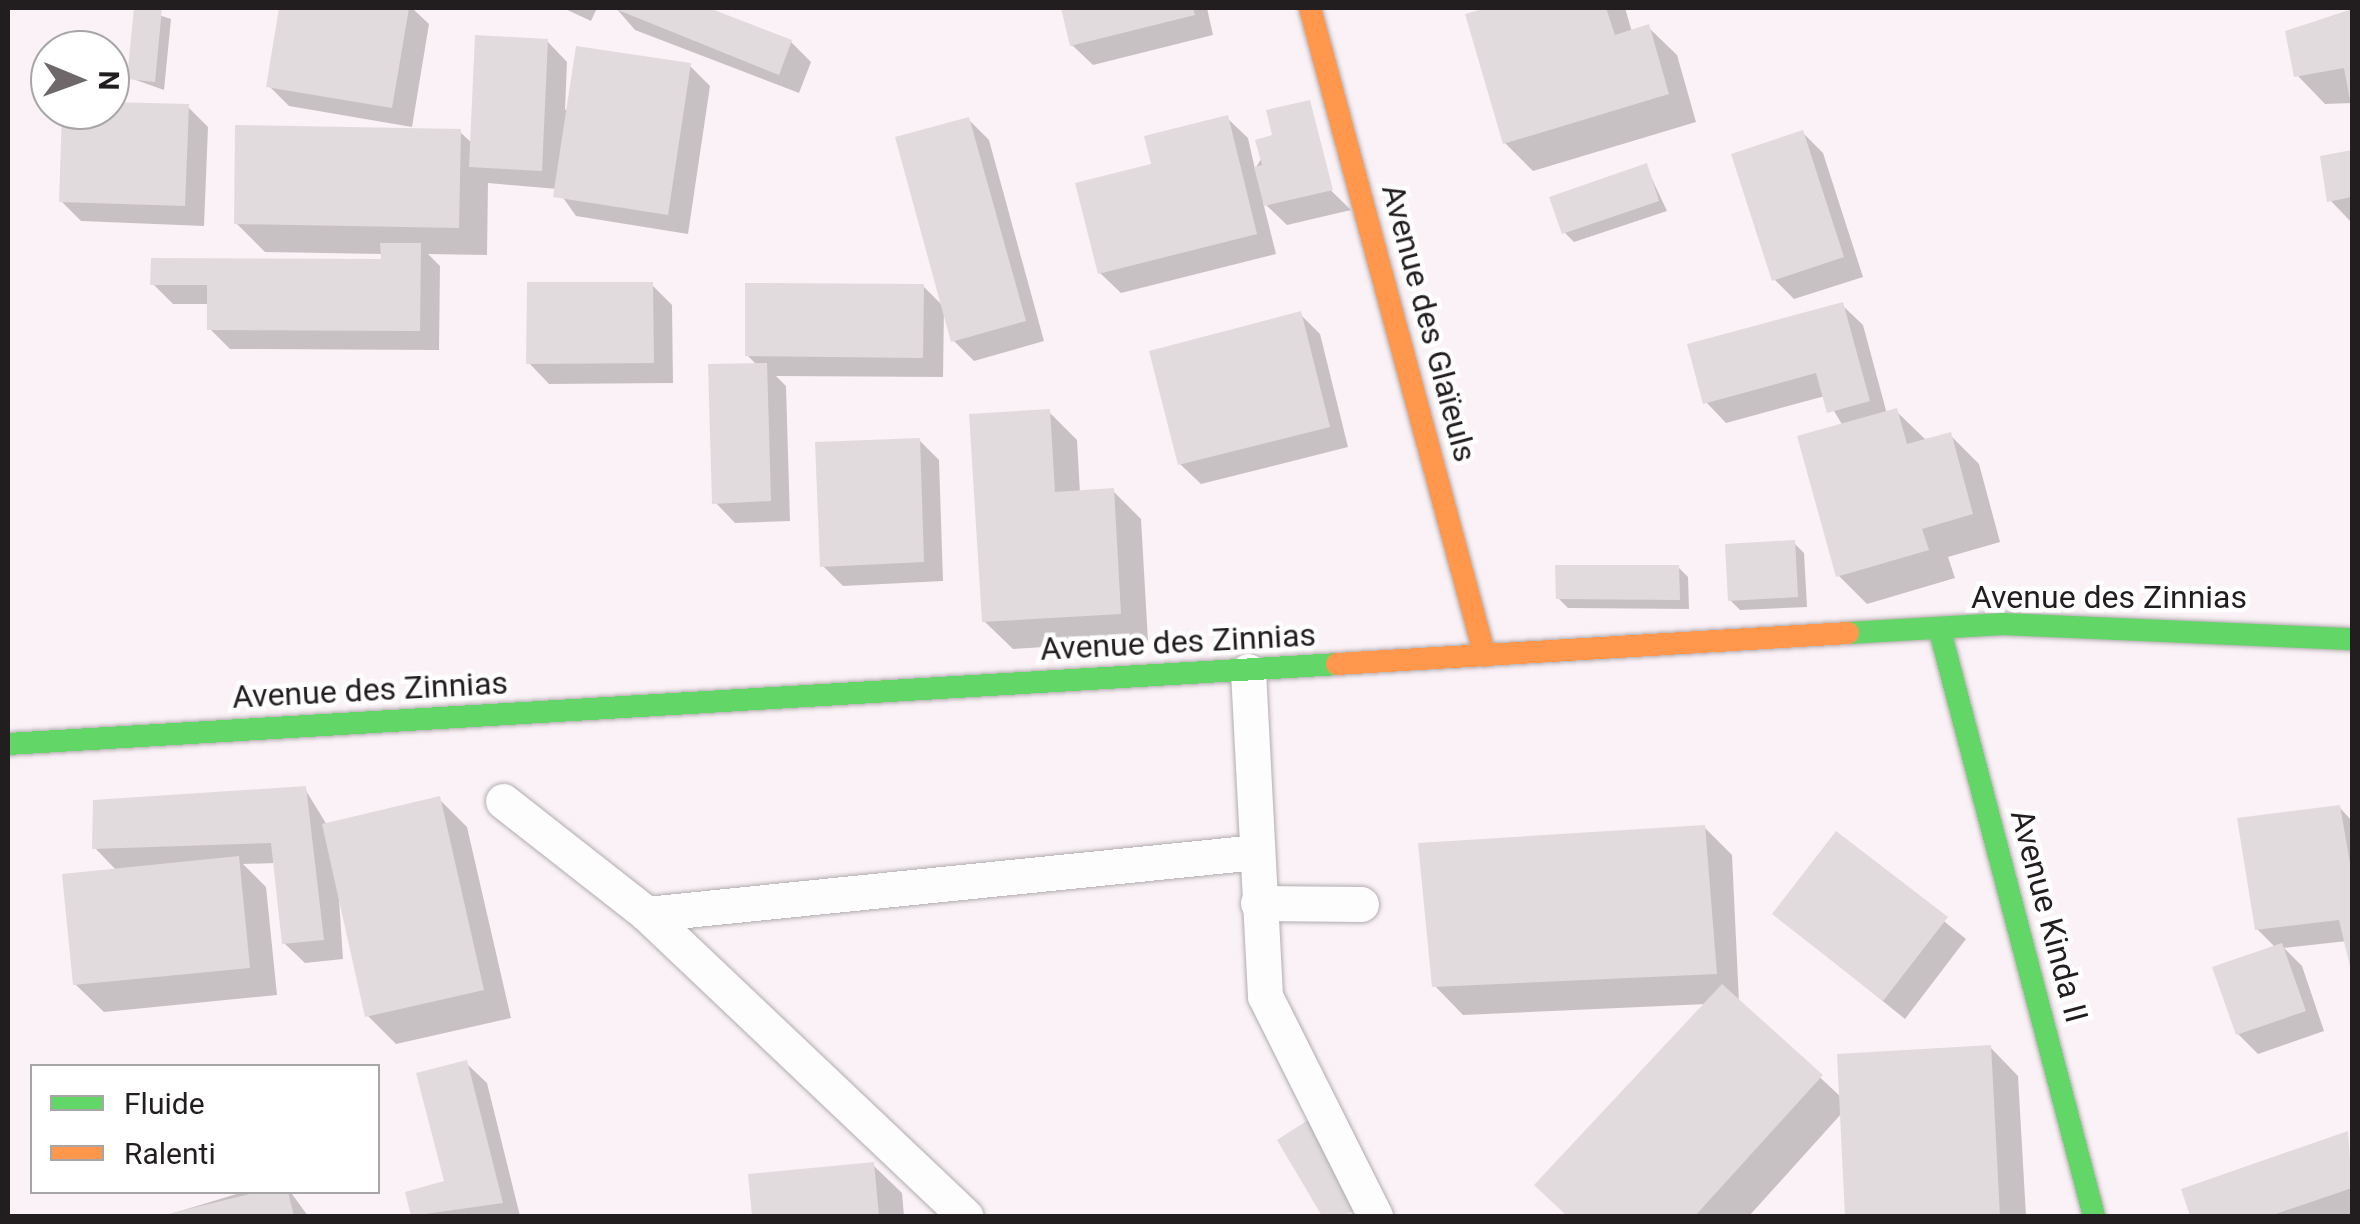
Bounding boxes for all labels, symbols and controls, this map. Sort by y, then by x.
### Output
north arrow [30,30,130,130]
text: N [92,70,125,91]
street label: Avenue des Glaïeuls [1373,180,1485,466]
street label: Avenue des Zinnias [1971,578,2247,616]
street label: Avenue des Zinnias [1039,616,1317,668]
street label: Avenue des Zinnias [231,664,509,716]
street label: Avenue Kinda II [2002,805,2096,1027]
legend [30,1064,380,1194]
text: Fluide [124,1086,205,1121]
text: Ralenti [124,1136,216,1171]

